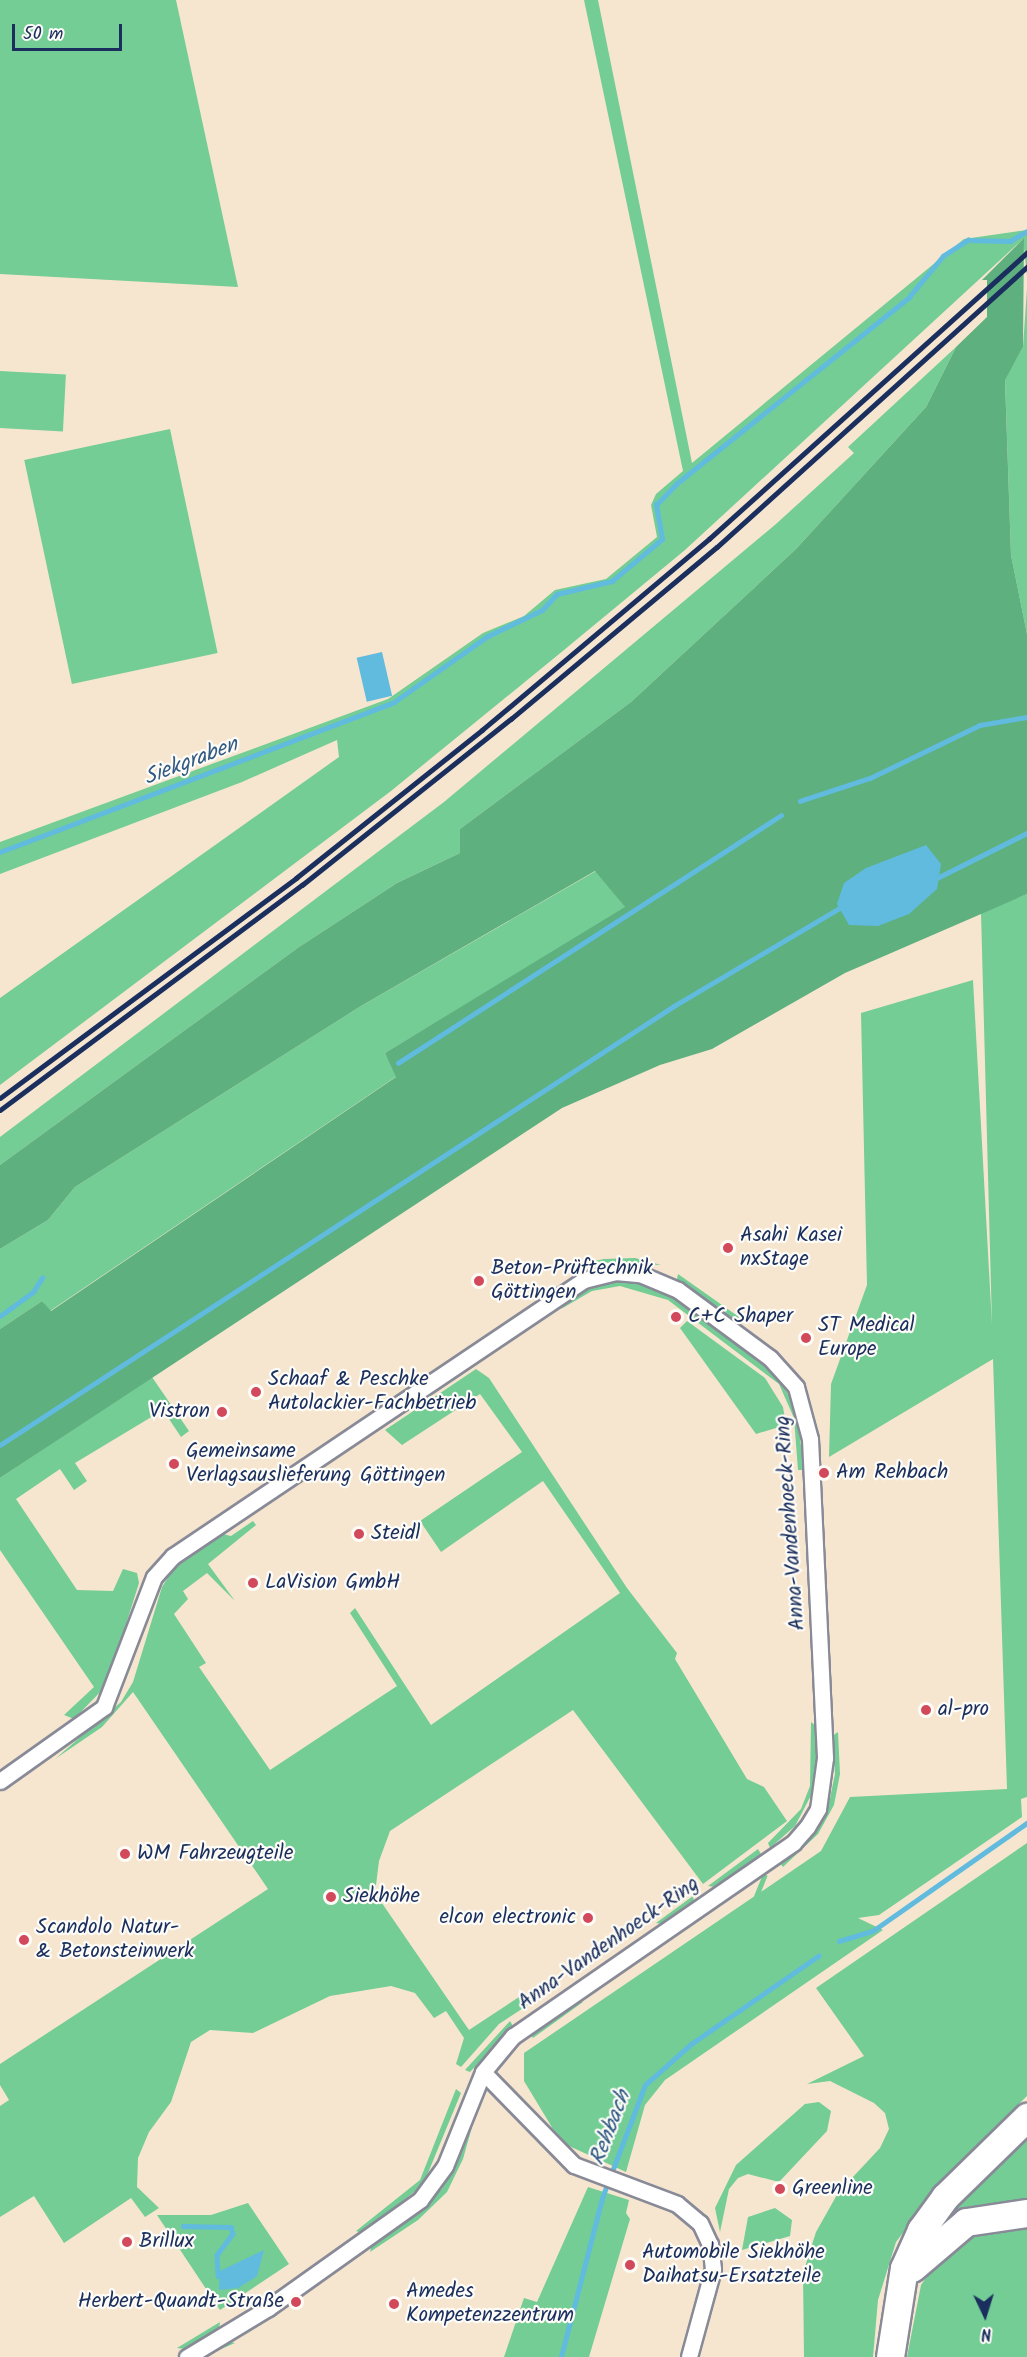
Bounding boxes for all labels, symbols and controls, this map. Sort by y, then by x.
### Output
scale bar [15,12,124,50]
text: 50 m [23,20,63,49]
water label: Siekgraben [140,732,242,792]
place label: Asahi Kasei nxStage [740,1223,842,1273]
marker: Asahi Kasei nxStage [721,1241,735,1255]
place label: Beton-Prüftechnik Göttingen [491,1256,653,1306]
marker: Beton-Prüftechnik Göttingen [472,1274,486,1288]
place label: C+C Shaper [688,1304,793,1330]
marker: C+C Shaper [669,1310,683,1324]
place label: ST Medical Europe [818,1313,915,1363]
marker: ST Medical Europe [799,1331,813,1345]
place label: Schaaf & Peschke Autolackier-Fachbetrieb [268,1367,476,1417]
marker: Schaaf & Peschke Autolackier-Fachbetrieb [249,1385,263,1399]
place label: Vistron [149,1399,210,1425]
marker: Vistron [215,1405,229,1419]
street label: Anna-Vandenhoeck-Ring [771,1415,811,1631]
place label: Gemeinsame Verlagsauslieferung Göttingen [186,1439,445,1489]
marker: Gemeinsame Verlagsauslieferung Göttingen [167,1457,181,1471]
place label: Am Rehbach [836,1460,948,1486]
marker: Am Rehbach [817,1466,831,1480]
place label: Steidl [371,1521,420,1547]
marker: Steidl [352,1527,366,1541]
place label: LaVision GmbH [265,1570,400,1596]
marker: LaVision GmbH [246,1576,260,1590]
place label: al-pro [938,1697,989,1723]
marker: al-pro [919,1703,933,1717]
place label: WM Fahrzeugteile [137,1841,293,1867]
marker: WM Fahrzeugteile [118,1847,132,1861]
street label: Anna-Vandenhoeck-Ring [514,1872,704,2016]
place label: Siekhöhe [343,1884,420,1910]
marker: Siekhöhe [324,1890,338,1904]
place label: elcon electronic [439,1905,576,1931]
marker: elcon electronic [581,1911,595,1925]
place label: Scandolo Natur- & Betonsteinwerk [36,1915,194,1965]
marker: Scandolo Natur- & Betonsteinwerk [17,1933,31,1947]
water label: Rehbach [585,2087,637,2169]
place label: Greenline [792,2176,873,2202]
marker: Greenline [773,2182,787,2196]
place label: Brillux [139,2229,194,2255]
marker: Brillux [120,2235,134,2249]
place label: Automobile Siekhöhe Daihatsu-Ersatzteile [642,2240,825,2290]
marker: Automobile Siekhöhe Daihatsu-Ersatzteile [623,2258,637,2272]
place label: Amedes Kompetenzzentrum [406,2279,574,2329]
north arrow [955,2285,1015,2345]
place label: Herbert-Quandt-Straße [78,2289,284,2315]
marker: Herbert-Quandt-Straße [289,2295,303,2309]
marker: Amedes Kompetenzzentrum [387,2297,401,2311]
text: N [980,2321,992,2346]

